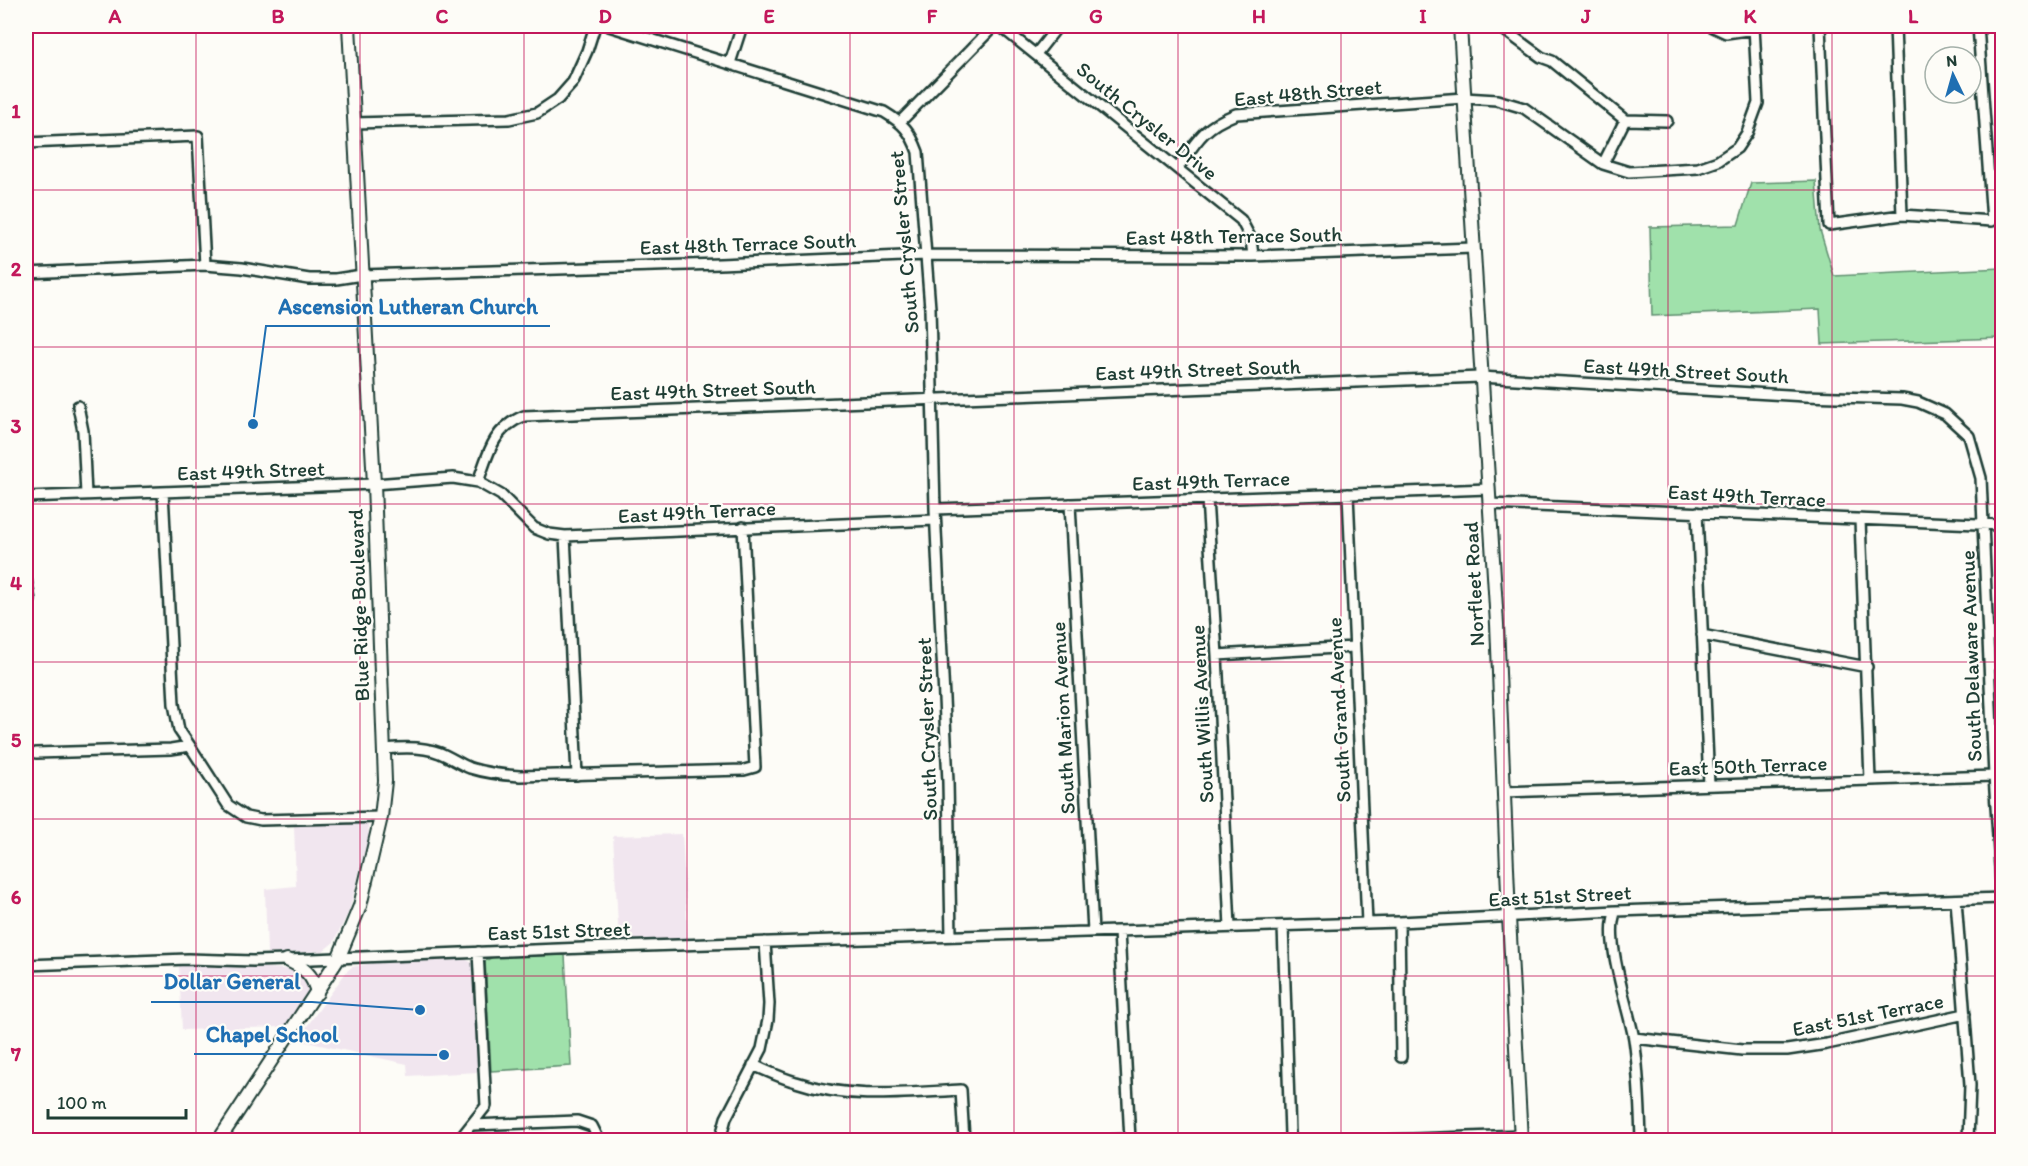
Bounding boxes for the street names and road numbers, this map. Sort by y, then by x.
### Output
street label: South Crysler Drive [1072,56,1223,185]
street label: East 48th Street [1233,74,1383,111]
street label: South Crysler Street [883,149,924,334]
street label: East 48th Terrace South [1126,221,1342,250]
street label: East 48th Terrace South [639,227,857,260]
street label: East 49th Street South [1095,353,1301,386]
street label: East 49th Street South [1583,353,1789,388]
street label: East 49th Street South [610,373,816,406]
street label: East 49th Street [177,455,325,486]
street label: East 49th Terrace [1131,465,1291,496]
street label: East 49th Terrace [1667,479,1827,512]
street label: East 49th Terrace [617,495,777,528]
street label: Blue Ridge Boulevard [343,508,374,702]
street label: Norfleet Road [1458,521,1489,647]
street label: South Delaware Avenue [1954,550,1987,762]
street label: South Grand Avenue [1321,617,1356,803]
street label: South Marion Avenue [1045,621,1080,815]
street label: South Willis Avenue [1184,624,1219,804]
street label: South Crysler Street [911,637,942,821]
street label: East 50th Terrace [1668,750,1828,781]
street label: East 51st Street [1488,879,1632,912]
street label: East 51st Street [487,916,631,945]
street label: East 51st Terrace [1790,988,1946,1041]

